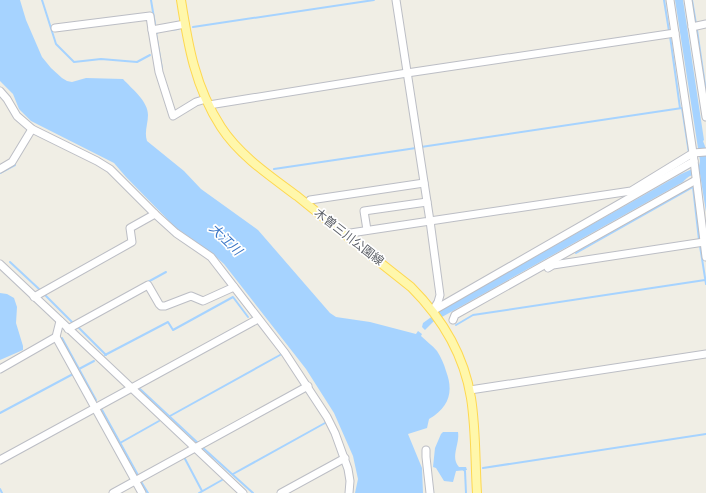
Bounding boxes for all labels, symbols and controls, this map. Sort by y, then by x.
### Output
street label: 木曽三川公園線 [312,205,387,268]
water label: 大江川 [206,220,247,260]

